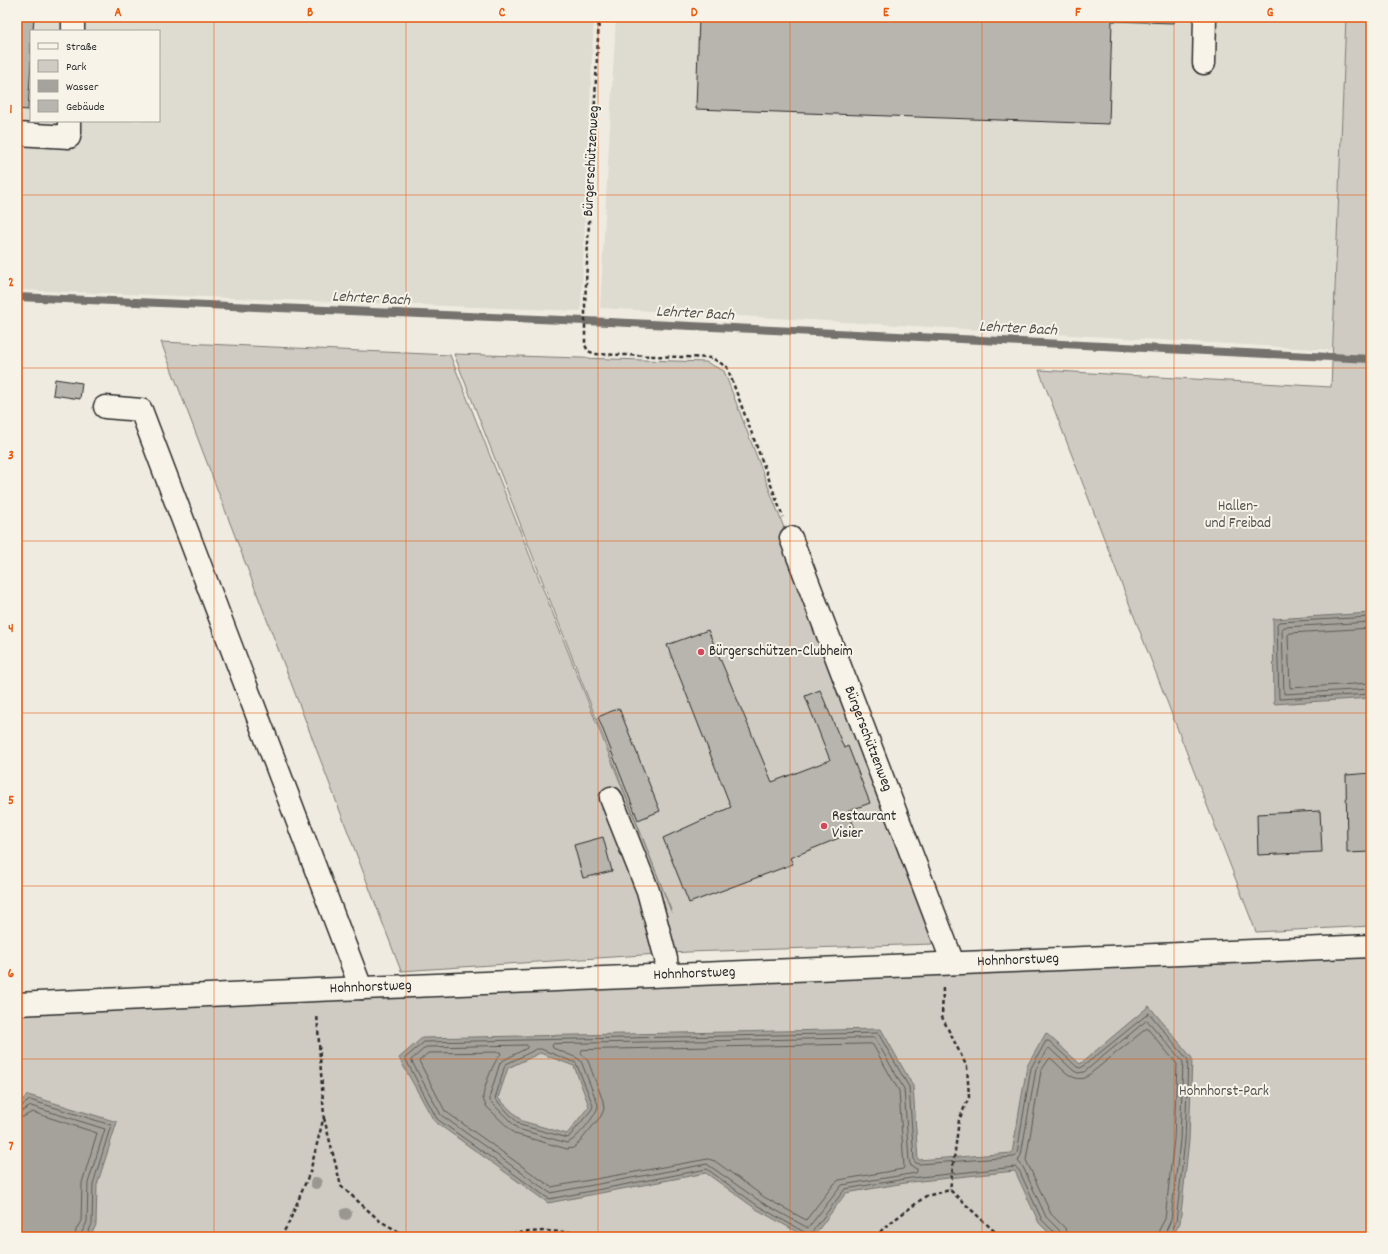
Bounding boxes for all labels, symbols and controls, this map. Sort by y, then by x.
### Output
text: A [114,4,122,23]
text: B [307,4,313,23]
text: C [499,4,506,23]
text: D [691,4,698,23]
text: E [883,4,890,23]
text: F [1075,4,1081,23]
text: G [1267,4,1274,23]
legend [30,30,160,122]
text: Straße [66,39,97,56]
text: Park [66,59,87,76]
text: Wasser [66,79,99,96]
text: Gebäude [66,99,105,116]
text: 1 [10,101,13,120]
street label: Bürgerschützenweg [578,105,606,217]
text: 2 [8,274,14,293]
water label: Lehrter Bach [331,285,411,313]
water label: Lehrter Bach [655,300,735,328]
water label: Lehrter Bach [978,315,1058,343]
text: 3 [8,447,14,466]
park label: Hallen- und Freibad [1205,496,1271,535]
text: 4 [8,620,14,639]
place label: Bürgerschützen-Clubheim [709,641,853,663]
marker: Bürgerschützen-Clubheim [696,647,706,657]
street label: Bürgerschützenweg [837,683,898,795]
text: 5 [8,792,14,811]
place label: Restaurant Visier [832,806,897,845]
marker: Restaurant Visier [819,821,829,831]
street label: Hohnhorstweg [977,948,1060,973]
street label: Hohnhorstweg [653,961,736,987]
text: 6 [8,965,15,984]
street label: Hohnhorstweg [329,975,412,1000]
park label: Hohnhorst-Park [1179,1081,1269,1103]
text: 7 [9,1138,14,1157]

